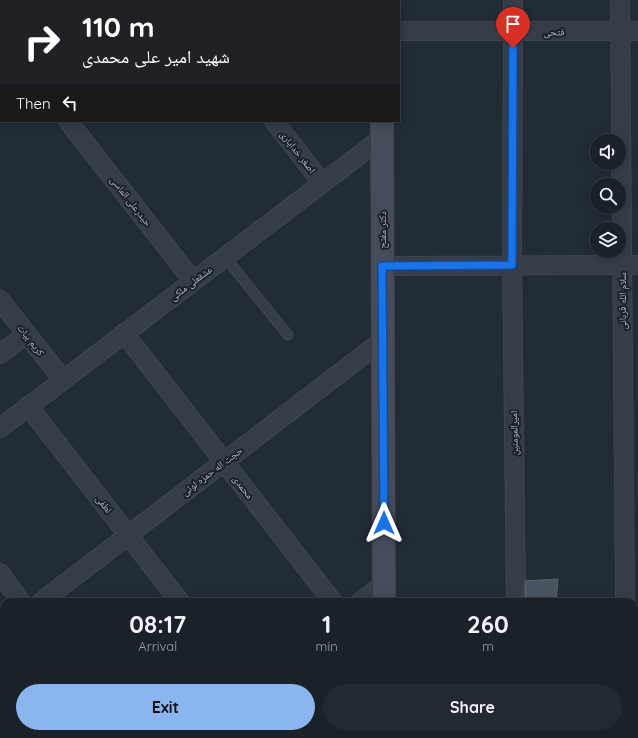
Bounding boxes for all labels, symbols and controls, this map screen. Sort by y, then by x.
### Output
pin [496,7.0,530,48]
text: 110 m [82,9,155,44]
icon: arrive [502,13,524,35]
icon: right [16,16,68,68]
street label: فتحی [543,25,565,39]
text: شهید امیر علی محمدی [82,45,230,68]
icon: left [59,92,81,114]
text: Then [16,94,51,113]
street label: اصغر خدایاری [277,128,319,176]
map controls [590,134,626,258]
button: sound [590,134,626,170]
street label: حیدرعلی الماسی [107,173,155,229]
button: search [590,178,626,214]
street label: دکتر مفتح [376,211,389,249]
button: layers [590,222,626,258]
street label: عشقعلی ملکی [167,263,215,303]
street label: سلام الله قربانی [616,272,630,330]
street label: کریم بیات [14,322,47,359]
street label: امیرالمومنین [507,410,521,456]
street label: حجت اله حمزه لوئی [179,443,246,498]
street label: محمدی [230,473,256,502]
street label: لطفی [93,492,115,516]
position arrow [363,502,405,544]
text: 08:17 [129,609,186,639]
text: 1 [322,609,331,639]
text: 260 [467,609,509,639]
text: Arrival [138,638,177,654]
text: min [316,638,338,654]
text: m [482,638,494,654]
button: Exit [16,684,315,730]
button: Share [323,684,622,730]

